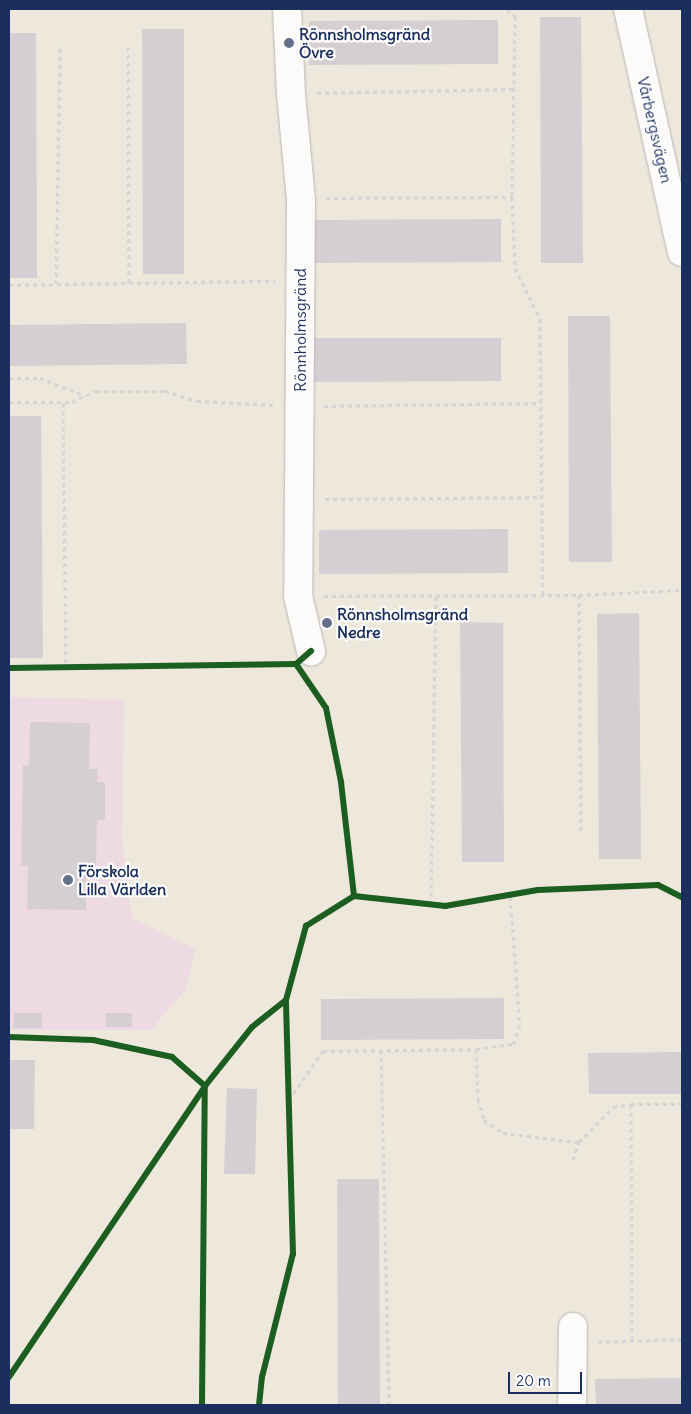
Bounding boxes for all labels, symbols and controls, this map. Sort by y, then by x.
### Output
place label: Rönnsholmsgränd Övre [299,24,430,62]
marker: Rönnsholmsgränd Övre [283,37,295,49]
street label: Vårbergsvägen [633,75,677,185]
street label: Rönnholmsgränd [290,268,310,392]
place label: Rönnsholmsgränd Nedre [337,604,468,642]
marker: Rönnsholmsgränd Nedre [321,617,333,629]
place label: Förskola Lilla Världen [78,861,166,899]
marker: Förskola Lilla Världen [62,874,74,886]
scale bar [511,1362,585,1394]
text: 20 m [516,1371,551,1390]

